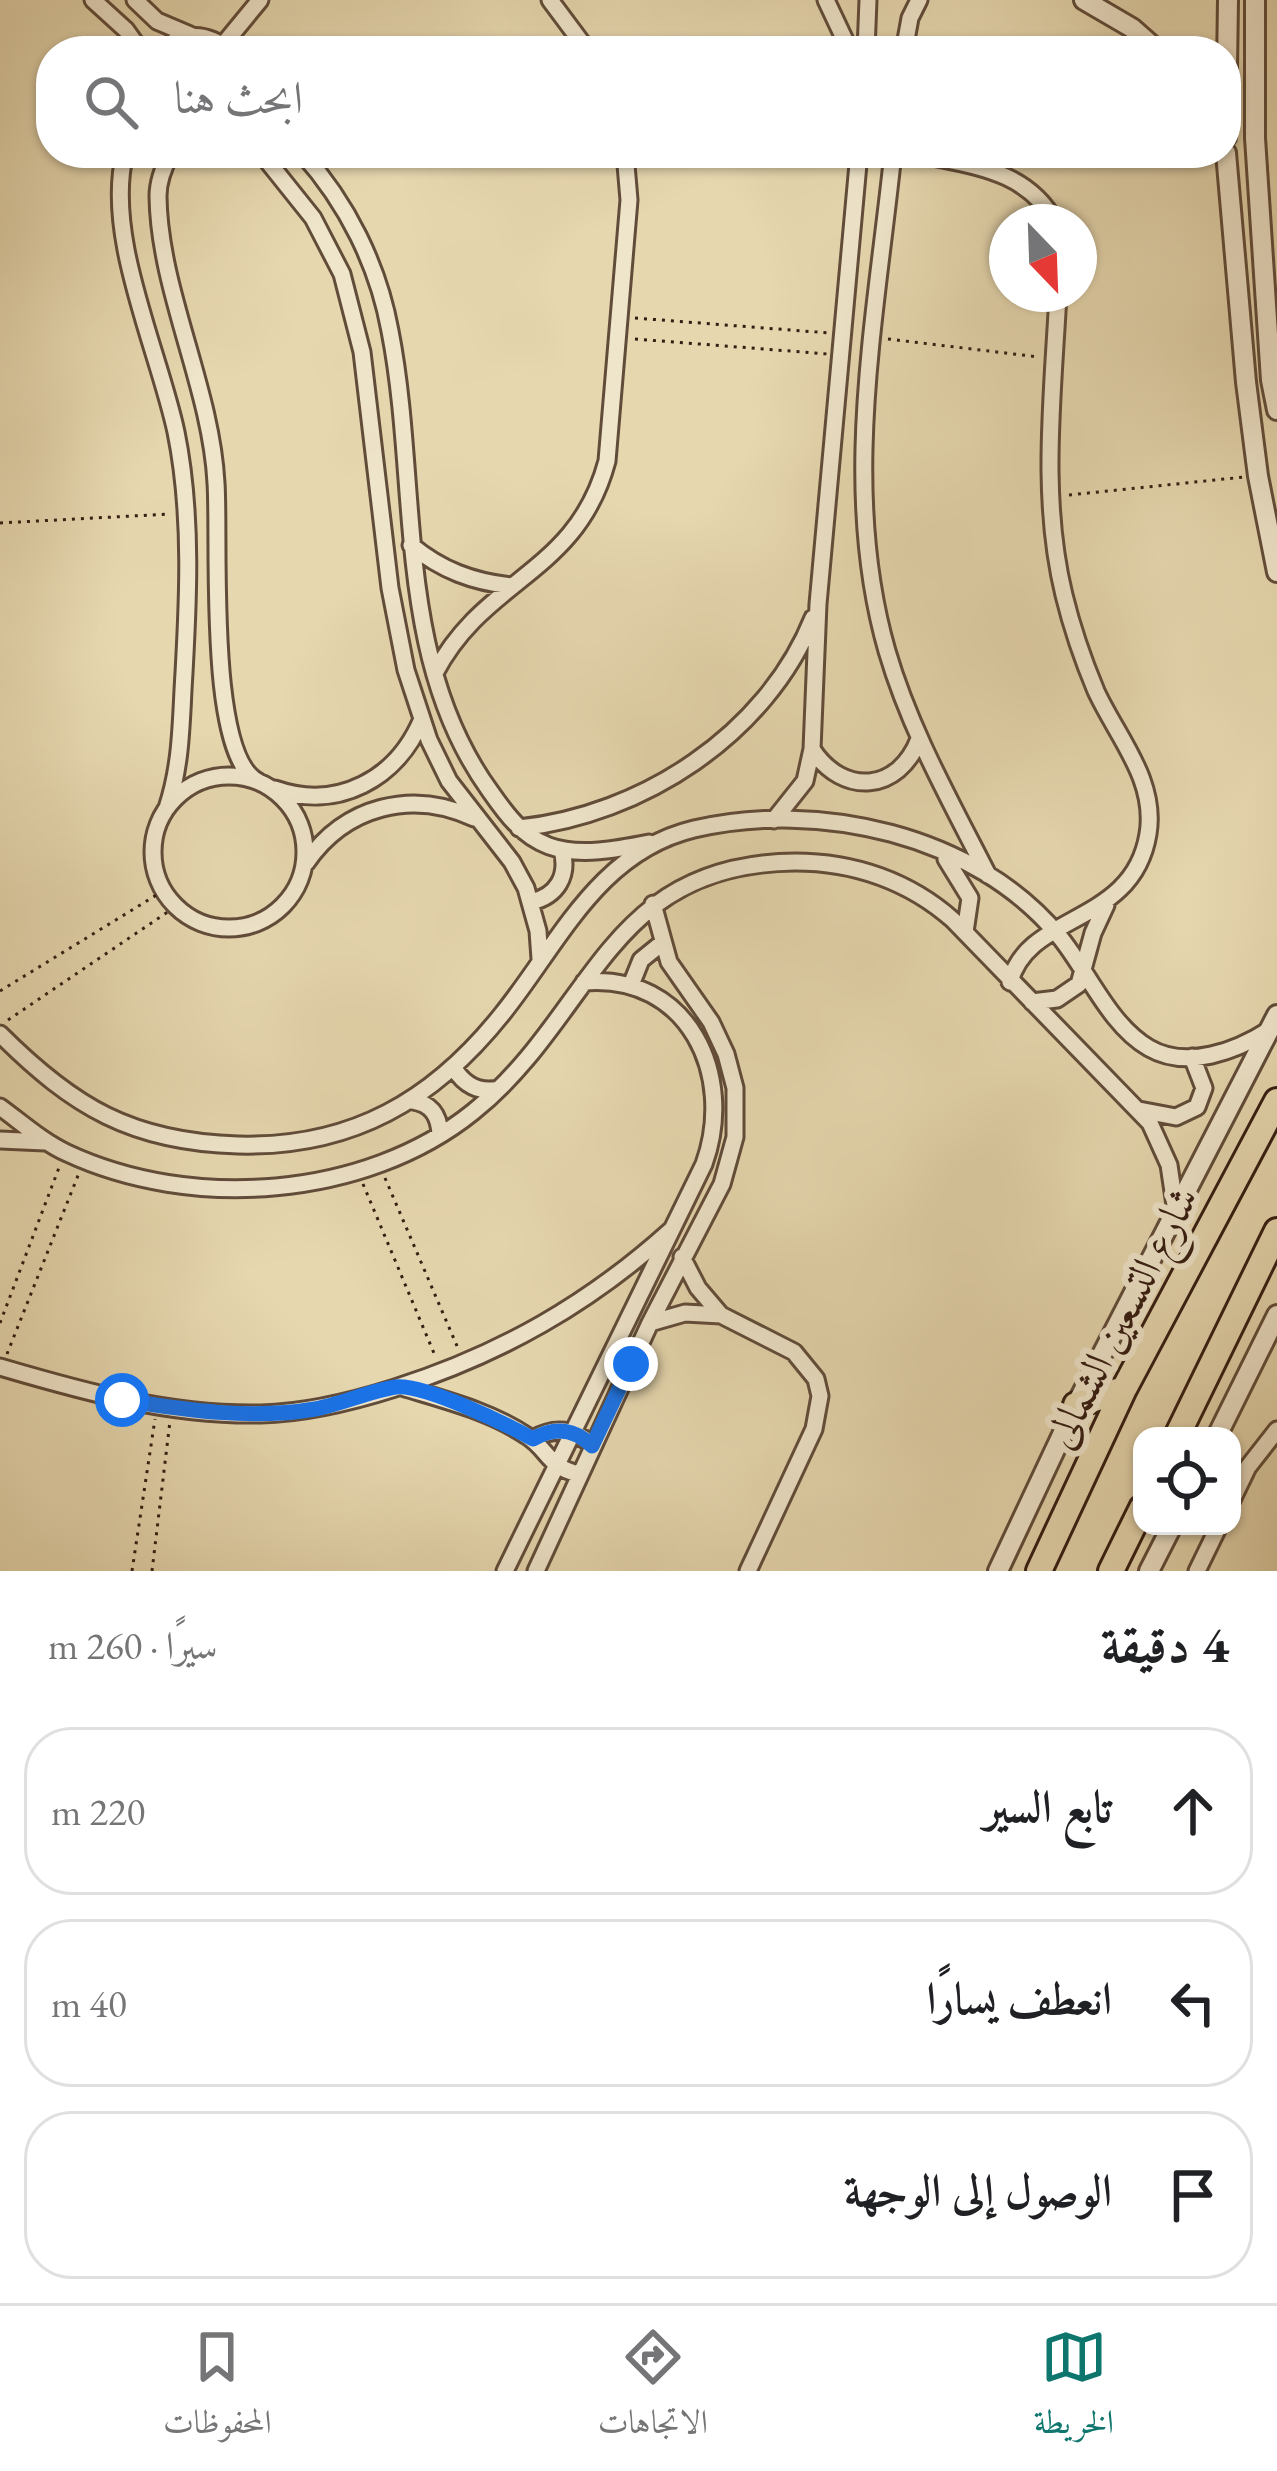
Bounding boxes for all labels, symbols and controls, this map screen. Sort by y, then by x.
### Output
search box [36,36,1241,168]
text: ابحث هنا [174,68,303,126]
icon: search [78,69,144,135]
north arrow [989,204,1097,312]
street label: شارع التسعين الشمالى [1031,1177,1218,1461]
route end [604,1337,658,1391]
route start [95,1373,149,1427]
map controls [1133,1427,1241,1535]
button: locate [1133,1427,1241,1535]
text: 4 دقيقة [1101,1611,1229,1677]
text: سيرًا · 260 m [48,1620,218,1671]
text: تابع السير [984,1777,1112,1835]
icon: ahead [1160,1778,1226,1844]
text: 220 m [51,1786,145,1837]
text: انعطف يسارًا [927,1969,1112,2027]
icon: left [1160,1970,1226,2036]
text: 40 m [51,1978,127,2029]
text: الوصول إلى الوجهة [844,2161,1112,2219]
icon: arrive [1160,2162,1226,2228]
tab: المحفوظات [163,2324,272,2454]
tab: الاتجاهات [598,2324,708,2454]
tab: الخريطة [1034,2324,1114,2454]

